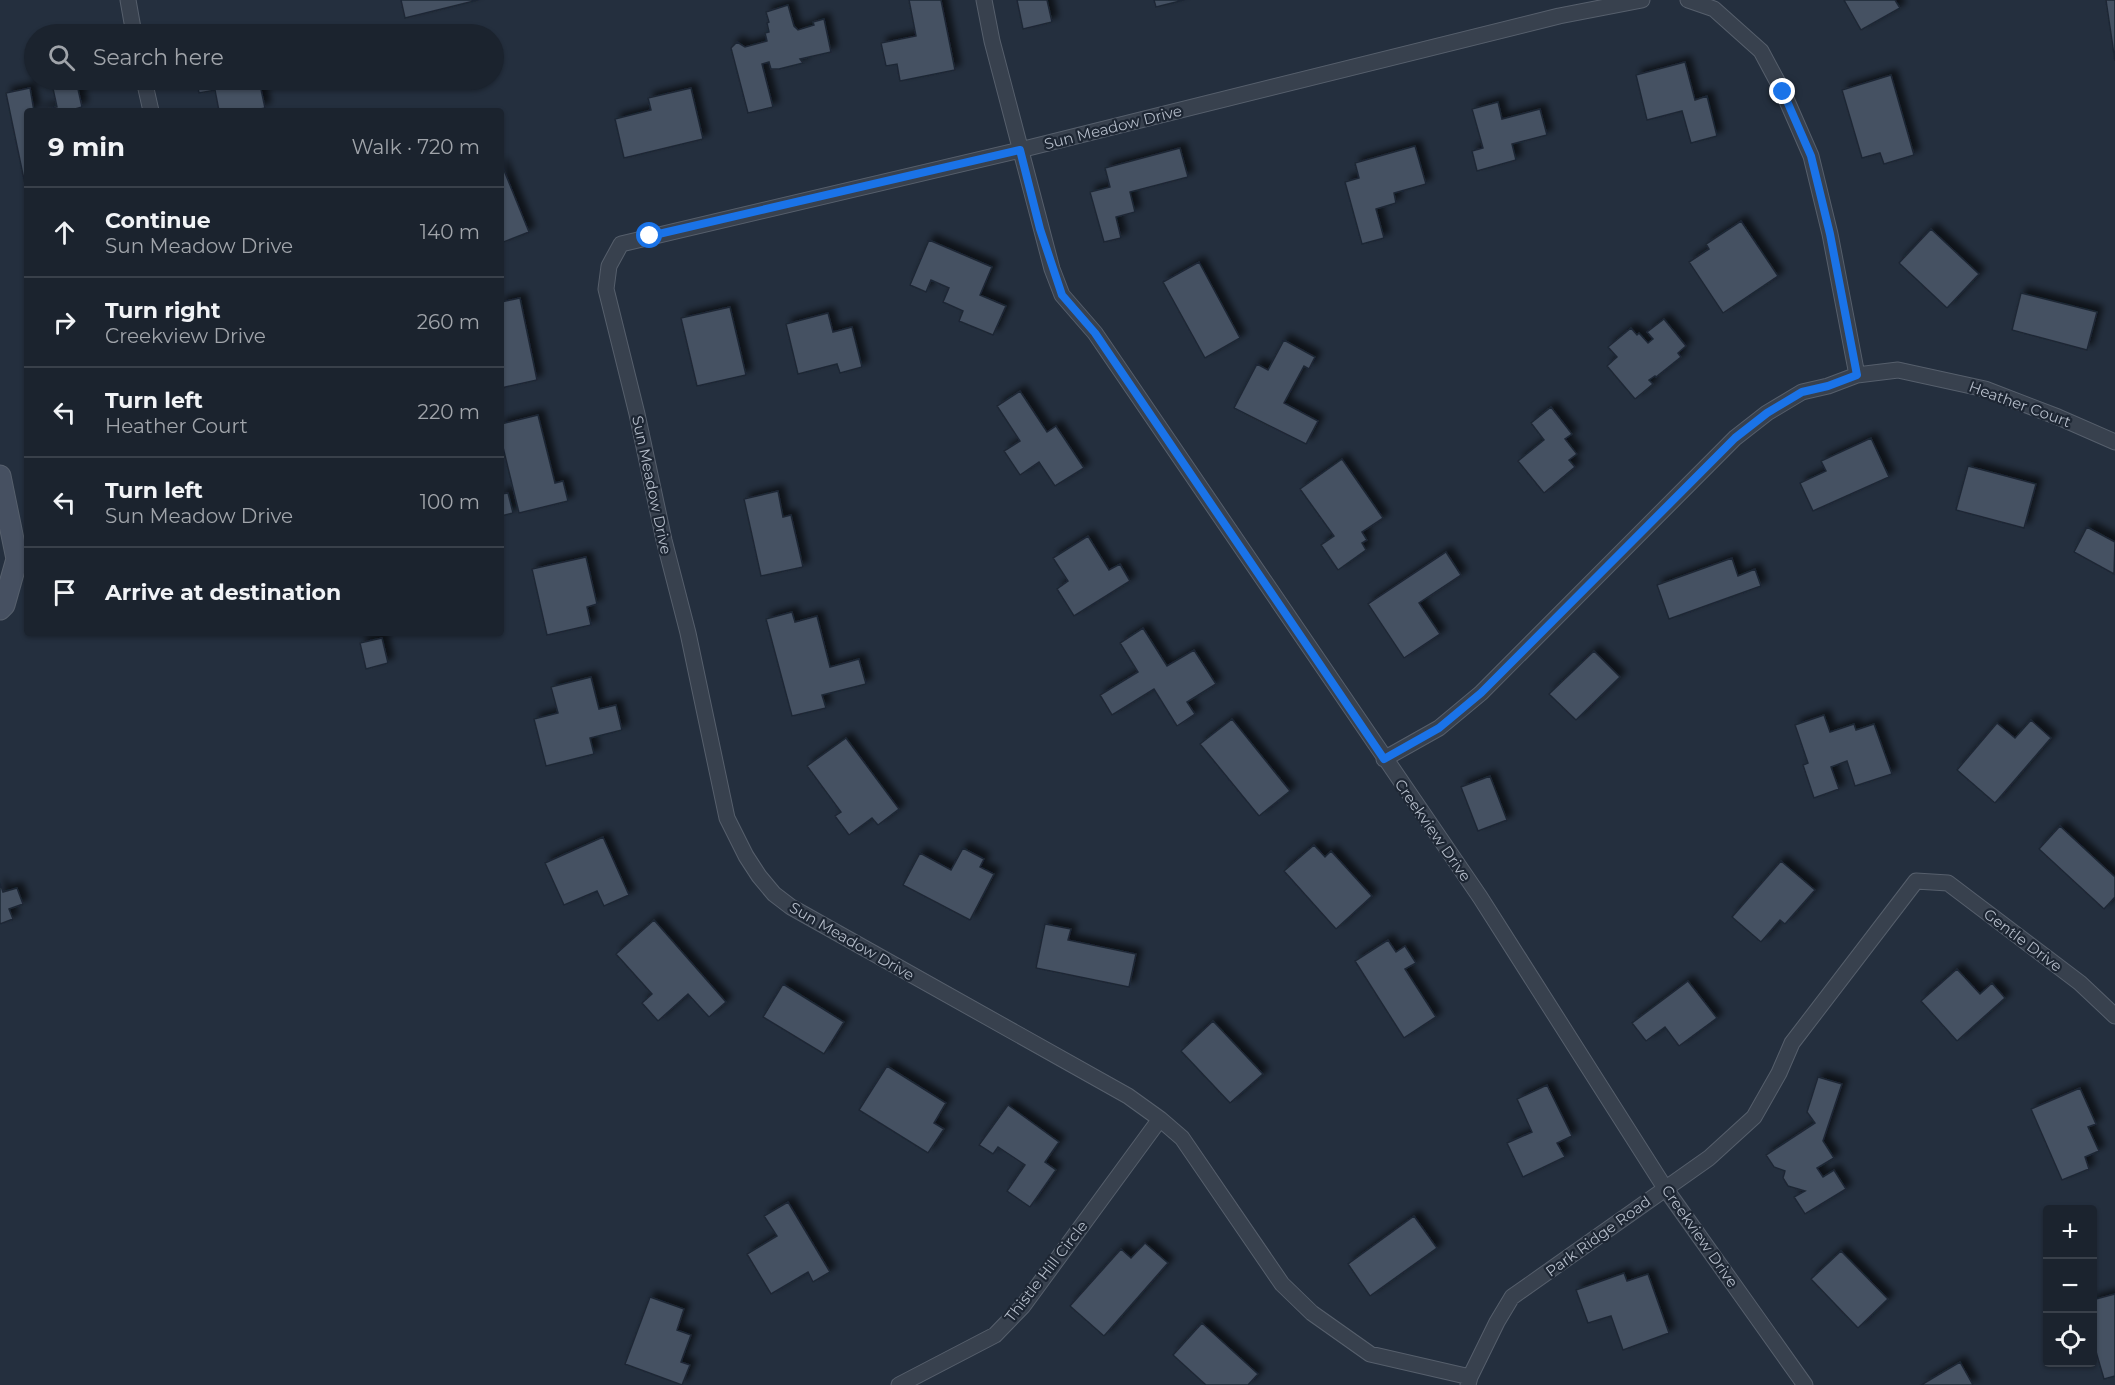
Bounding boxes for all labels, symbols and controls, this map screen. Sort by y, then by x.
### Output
search box [24,24,504,90]
icon: search [45,41,78,74]
text: Search here [93,44,224,71]
route end [1769,78,1795,104]
street label: Sun Meadow Drive [1042,101,1184,153]
text: 9 min [48,131,125,163]
text: Walk · 720 m [351,135,480,159]
text: Continue [105,207,211,234]
icon: ahead [48,216,81,249]
text: 140 m [420,220,480,244]
route start [636,222,662,248]
text: Sun Meadow Drive [105,234,293,258]
text: Turn right [105,297,220,324]
icon: right [48,306,81,339]
text: 260 m [417,310,480,334]
text: Creekview Drive [105,324,266,348]
street label: Heather Court [1966,377,2074,431]
text: Turn left [105,387,203,414]
icon: left [48,396,81,429]
text: 220 m [418,400,480,424]
text: Heather Court [105,414,248,438]
street label: Sun Meadow Drive [628,414,676,556]
text: Turn left [105,477,203,504]
icon: left [48,486,81,519]
text: 100 m [420,490,480,514]
text: Sun Meadow Drive [105,504,293,528]
icon: arrive [48,576,81,609]
text: Arrive at destination [105,579,341,606]
street label: Creekview Drive [1391,775,1475,885]
street label: Sun Meadow Drive [786,897,918,985]
street label: Gentle Drive [1980,904,2066,976]
street label: Creekview Drive [1658,1181,1742,1291]
street label: Park Ridge Road [1542,1191,1654,1281]
map controls [2043,1205,2097,1367]
button: + [2043,1205,2097,1259]
street label: Thistle Hill Circle [1001,1217,1091,1325]
button: − [2043,1259,2097,1313]
button: locate [2043,1313,2097,1367]

